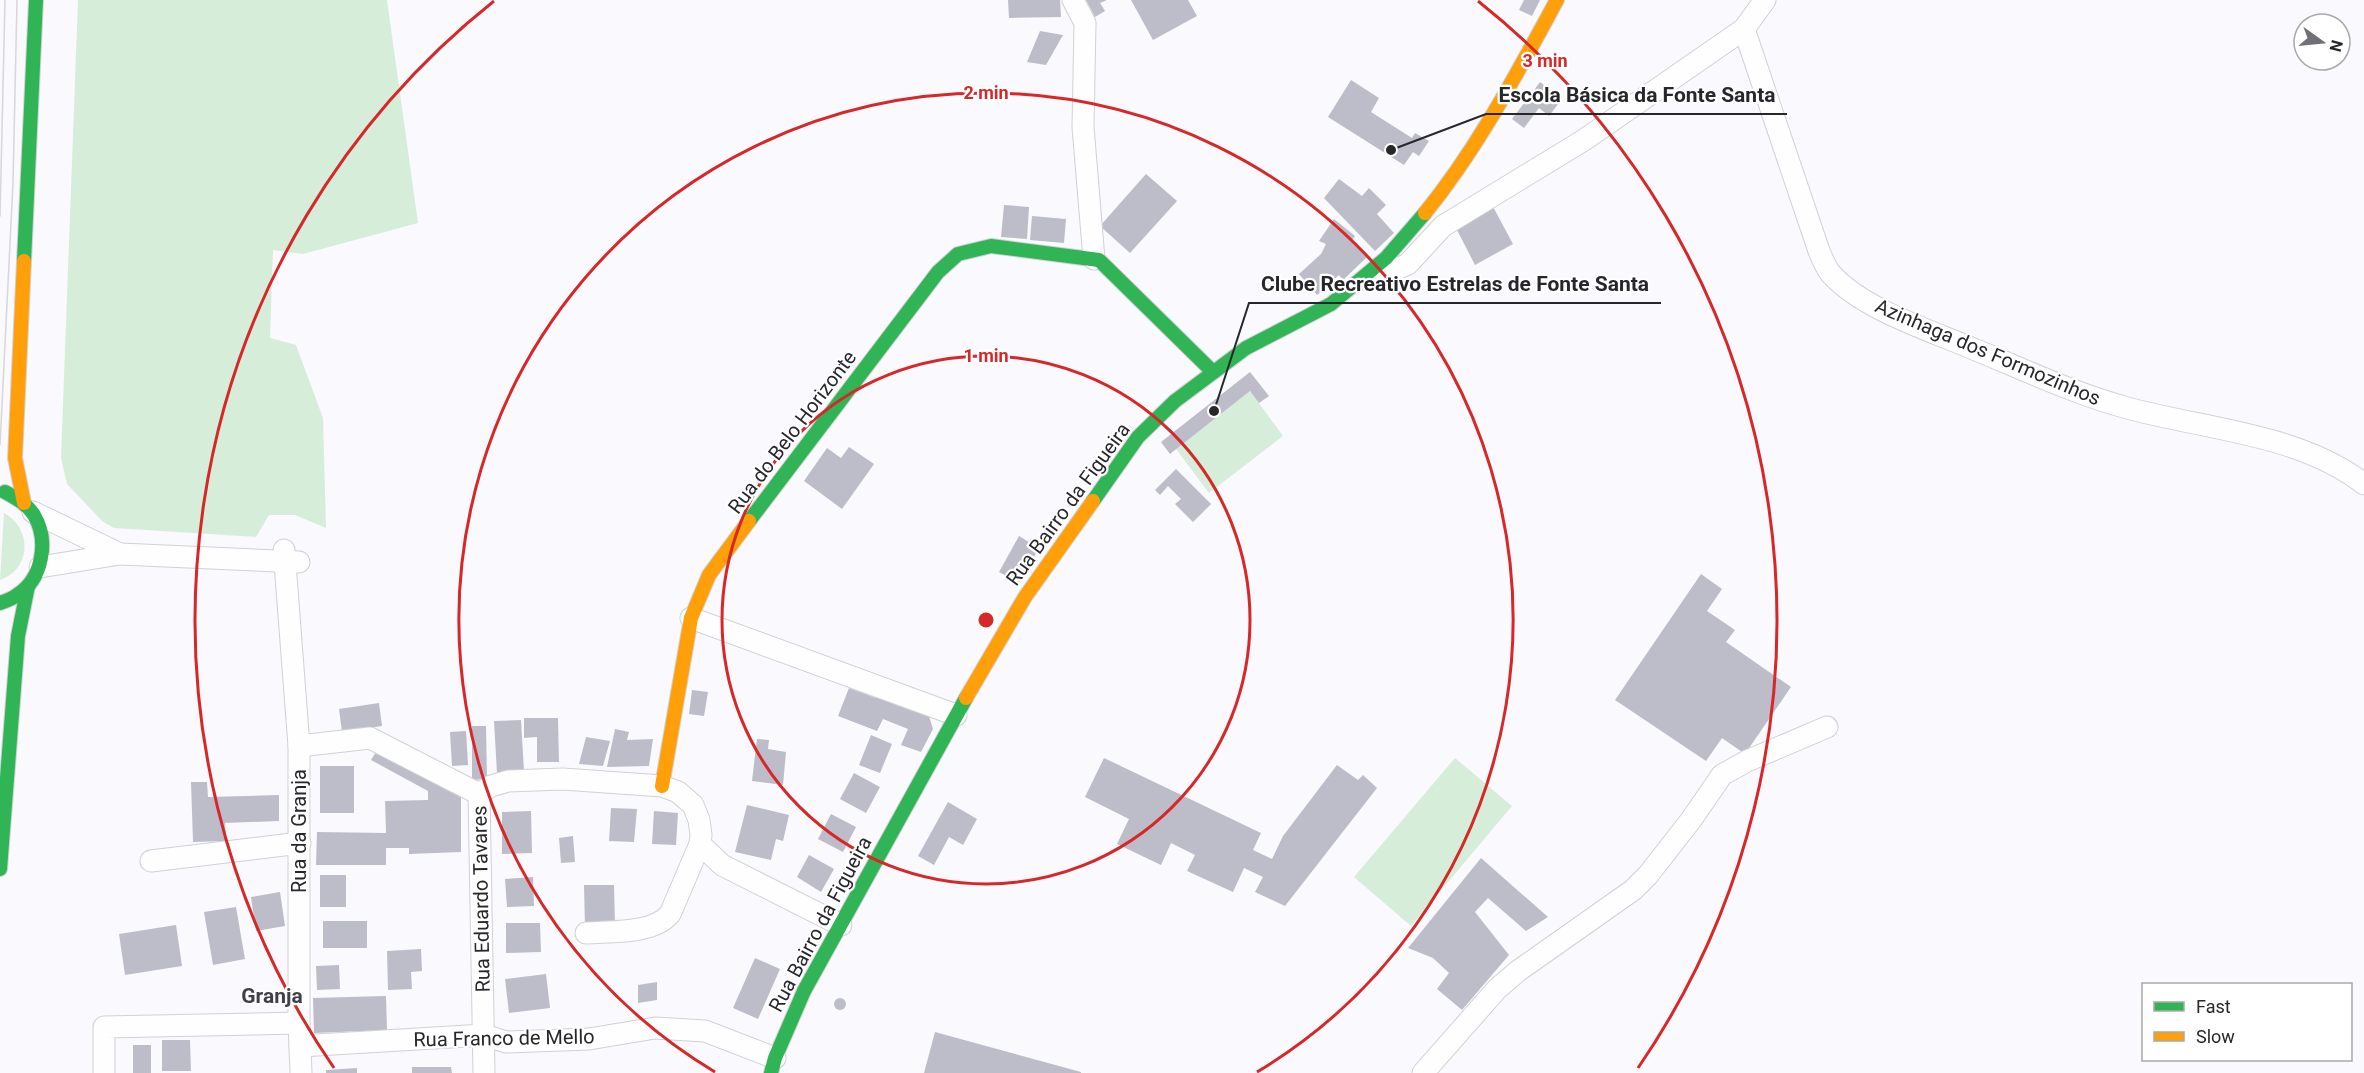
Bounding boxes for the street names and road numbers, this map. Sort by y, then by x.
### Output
street label: Azinhaga dos Formozinhos [1872,294,2104,410]
street label: Rua do Belo Horizonte [723,346,861,518]
street label: Rua Bairro da Figueira [1001,418,1135,590]
street label: Rua da Granja [287,769,311,893]
street label: Rua Eduardo Tavares [467,805,495,993]
street label: Rua Bairro da Figueira [764,832,876,1016]
street label: Rua Franco de Mello [413,1024,595,1052]

